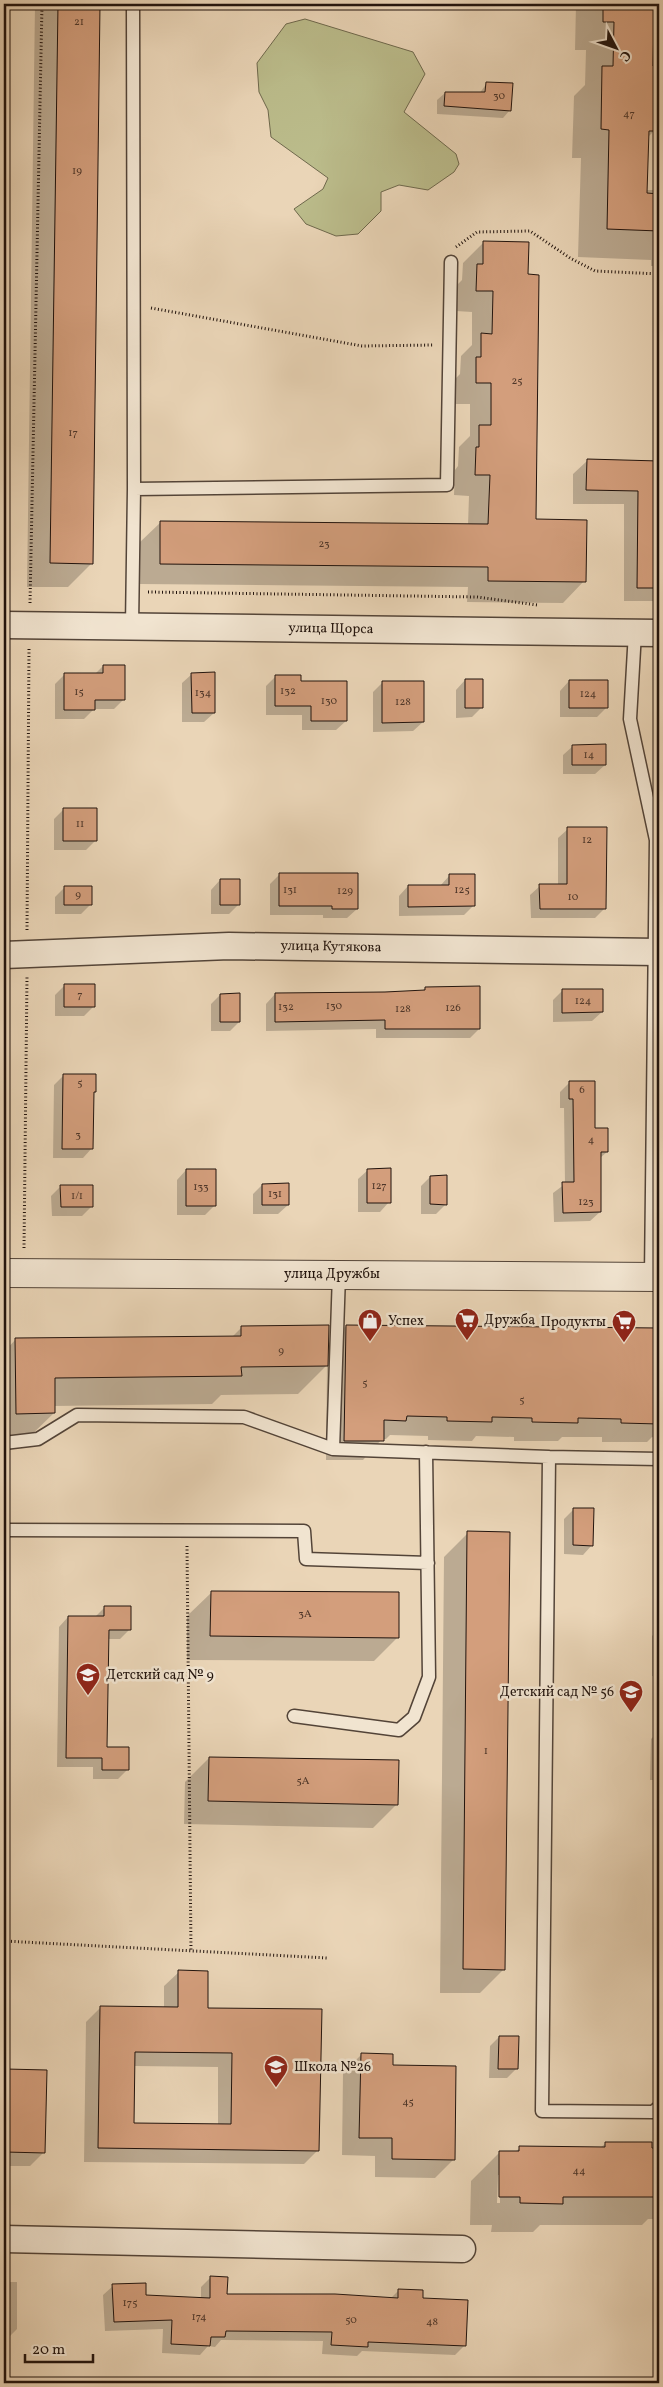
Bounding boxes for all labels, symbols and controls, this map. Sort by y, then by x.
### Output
house number: 21 [74,15,84,30]
north arrow [590,22,640,72]
text: С [615,46,635,65]
house number: 30 [493,89,505,104]
house number: 47 [623,107,635,122]
house number: 19 [72,164,82,179]
house number: 25 [511,374,523,389]
house number: 17 [68,426,78,441]
house number: 23 [318,537,330,552]
street label: улица Щорса [288,619,374,639]
house number: 132 [280,684,296,699]
house number: 15 [74,685,84,700]
house number: 134 [195,686,212,701]
house number: 124 [580,687,597,702]
house number: 130 [321,694,338,709]
house number: 128 [395,695,411,710]
house number: 14 [584,748,595,763]
house number: 11 [76,817,84,832]
house number: 12 [582,833,592,848]
house number: 131 [283,883,297,898]
house number: 125 [454,883,470,898]
house number: 129 [337,884,353,899]
house number: 9 [75,888,81,903]
house number: 10 [568,890,579,905]
street label: улица Кутякова [280,937,382,957]
house number: 7 [77,988,83,1003]
house number: 124 [575,994,592,1009]
house number: 130 [326,999,343,1014]
house number: 132 [278,1000,294,1015]
house number: 126 [445,1001,461,1016]
house number: 128 [395,1002,411,1017]
house number: 5 [77,1076,83,1091]
house number: 6 [579,1083,585,1098]
house number: 3 [75,1128,81,1143]
house number: 4 [588,1133,595,1148]
house number: 127 [371,1179,387,1194]
house number: 133 [193,1180,209,1195]
house number: 131 [268,1187,282,1202]
house number: 1/1 [71,1189,83,1204]
house number: 123 [578,1195,594,1210]
street label: улица Дружбы [284,1265,380,1284]
supermarket icon: Дружба [454,1307,480,1341]
shop icon: Успех [357,1308,383,1342]
supermarket icon: Продукты [611,1309,637,1343]
place label: Дружба [484,1311,535,1330]
place label: Успех [388,1312,424,1331]
place label: Продукты [540,1313,606,1332]
house number: 9 [278,1344,284,1359]
house number: 5 [362,1376,368,1391]
house number: 5 [519,1393,525,1408]
house number: 3А [298,1607,312,1622]
school or university icon: Детский сад № 9 [75,1662,101,1696]
place label: Детский сад № 9 [106,1666,214,1685]
school or university icon: Детский сад № 56 [618,1679,644,1713]
place label: Детский сад № 56 [500,1683,614,1702]
house number: 1 [484,1744,488,1759]
house number: 5А [296,1774,310,1789]
school or university icon: Школа №26 [263,2054,289,2088]
place label: Школа №26 [294,2058,371,2077]
house number: 45 [402,2095,414,2110]
house number: 44 [572,2164,586,2179]
house number: 175 [123,2296,137,2311]
house number: 174 [191,2310,207,2325]
house number: 50 [345,2313,357,2328]
house number: 48 [426,2315,438,2330]
scale bar [25,2332,92,2364]
text: 20 m [32,2340,65,2361]

